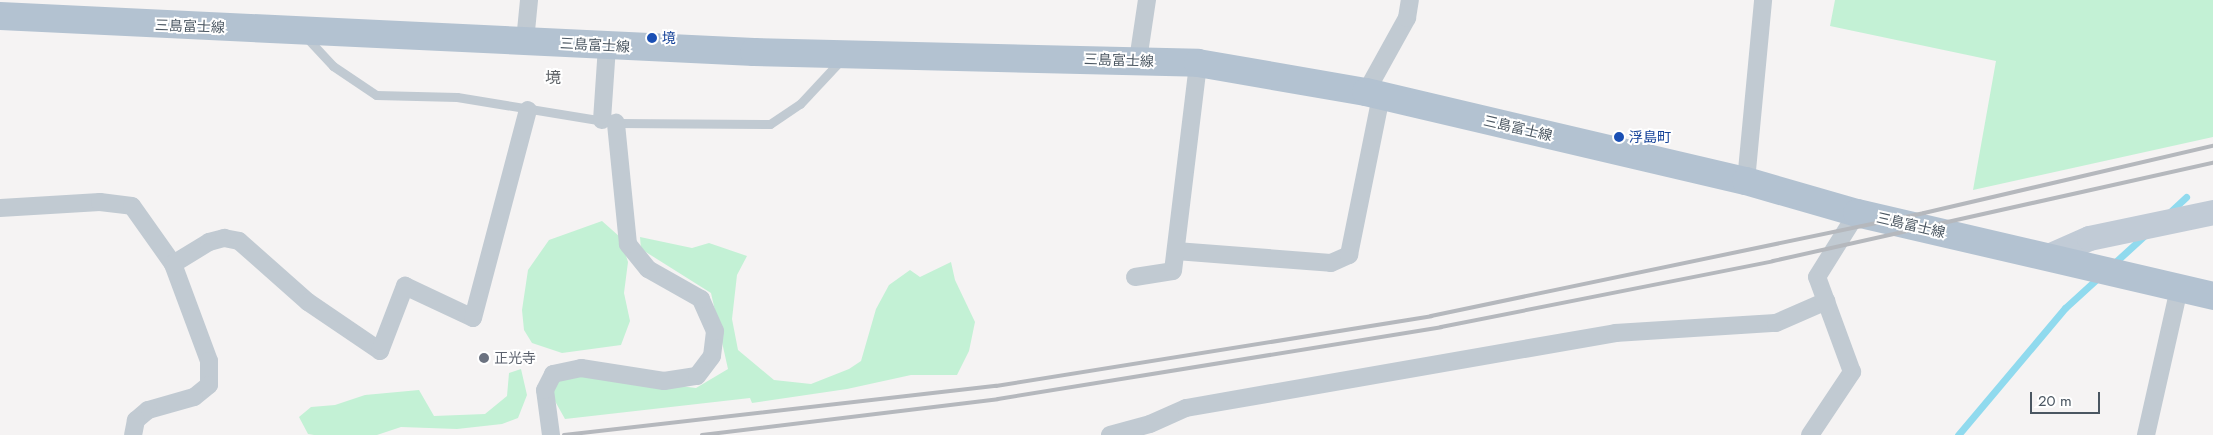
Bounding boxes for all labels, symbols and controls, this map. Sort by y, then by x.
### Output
street label: 三島富士線 [155,16,225,36]
place label: 境 [662,30,676,46]
marker: 境 [646,32,658,44]
street label: 三島富士線 [560,35,630,55]
street label: 三島富士線 [1084,50,1154,70]
district label: 境 [545,68,561,88]
street label: 三島富士線 [1482,112,1554,144]
place label: 浮島町 [1629,129,1671,145]
marker: 浮島町 [1613,131,1625,143]
street label: 三島富士線 [1875,209,1947,241]
place label: 正光寺 [494,350,536,366]
marker: 正光寺 [478,352,490,364]
scale bar [2033,382,2103,414]
text: 20 m [2038,390,2072,412]

